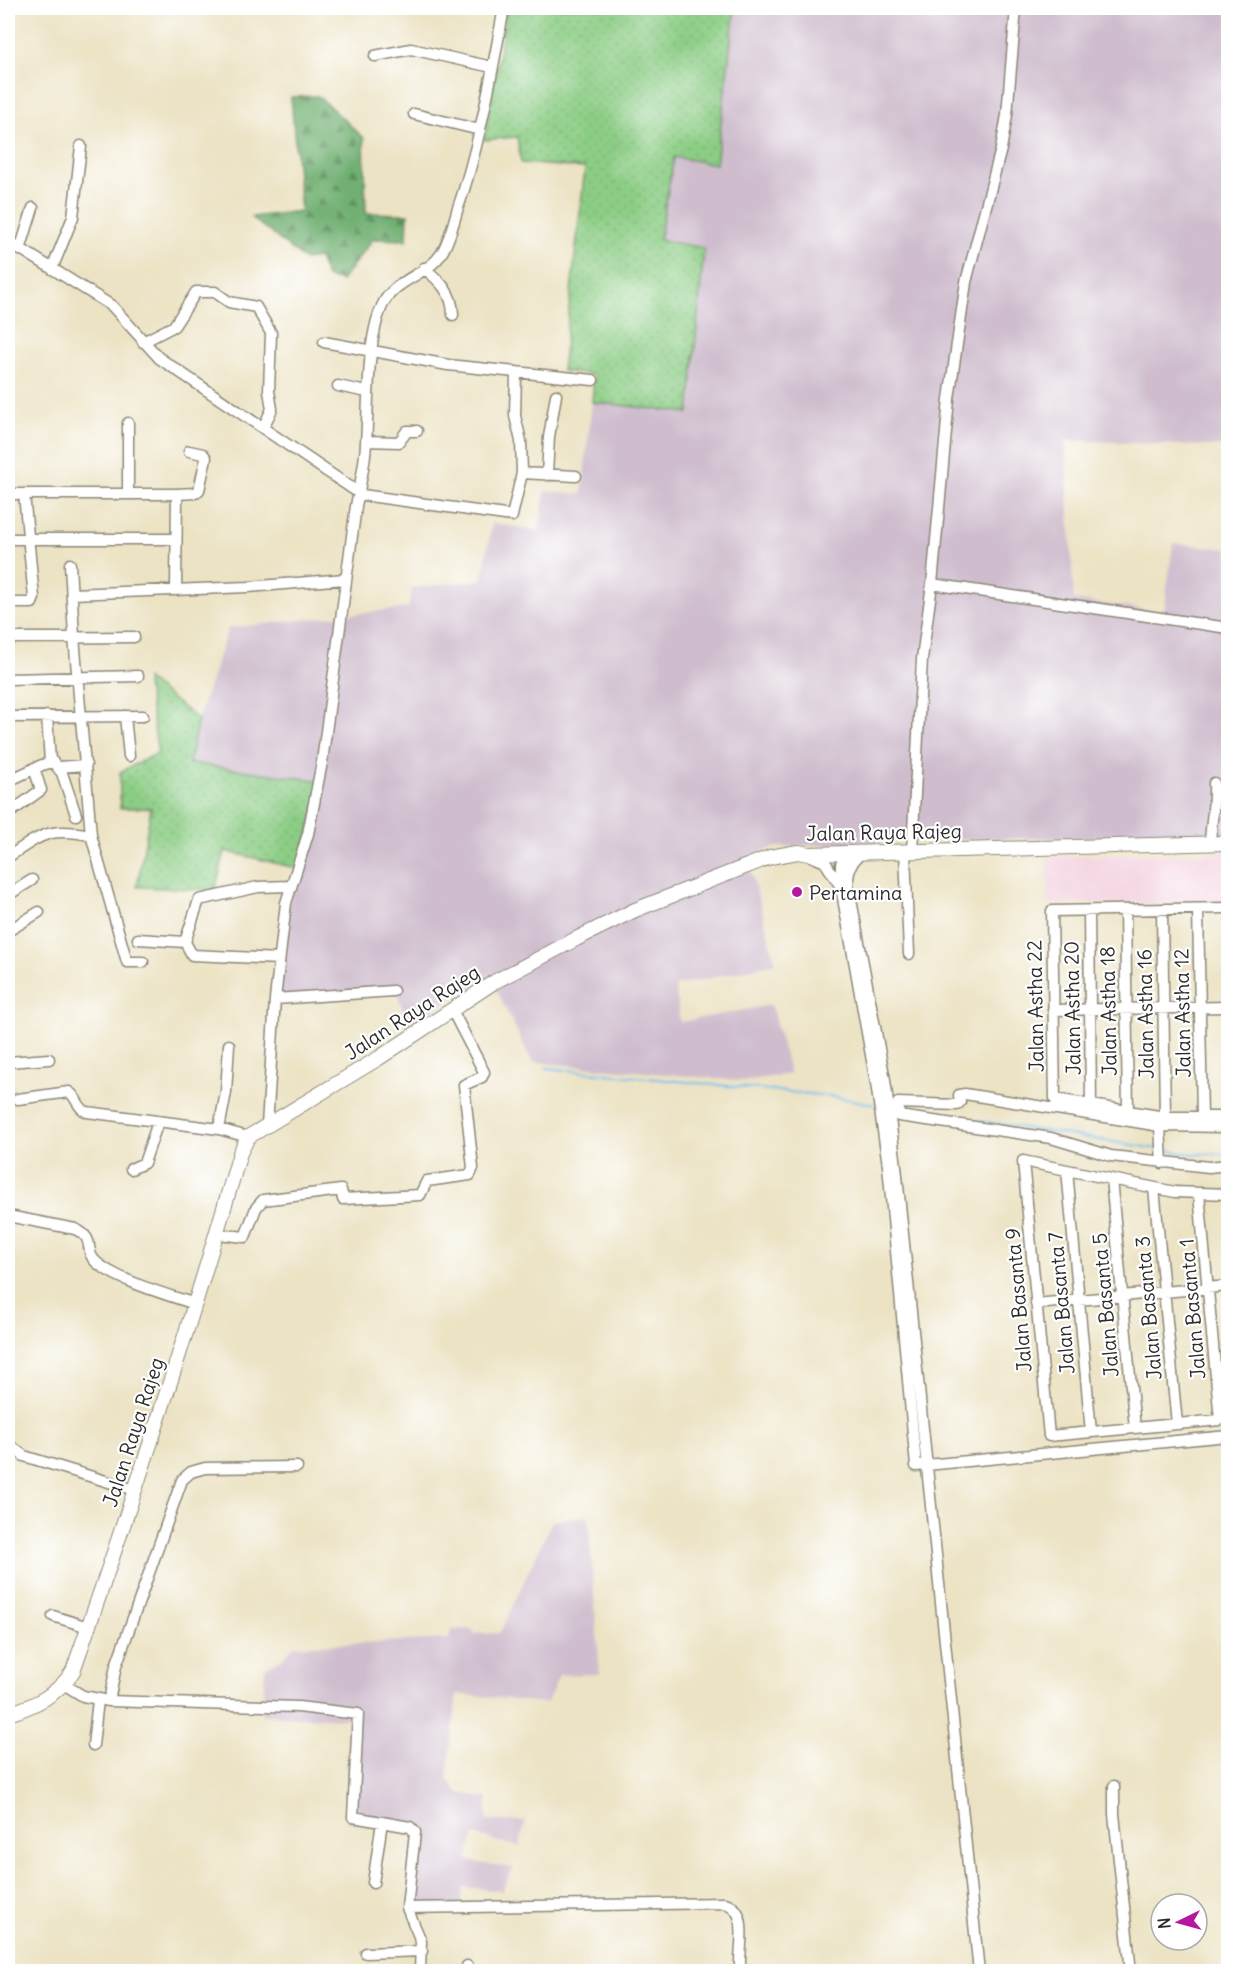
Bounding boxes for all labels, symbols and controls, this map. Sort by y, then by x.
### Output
street label: Jalan Raya Rajeg [806,818,962,846]
place label: Pertamina [809,880,902,905]
marker: Pertamina [790,885,804,899]
street label: Jalan Astha 22 [1021,940,1049,1072]
street label: Jalan Astha 20 [1058,941,1086,1075]
street label: Jalan Astha 18 [1094,946,1122,1076]
street label: Jalan Astha 12 [1168,948,1196,1078]
street label: Jalan Astha 16 [1131,949,1159,1079]
street label: Jalan Raya Rajeg [340,959,484,1065]
street label: Jalan Basanta 9 [999,1227,1037,1373]
street label: Jalan Basanta 7 [1042,1231,1080,1375]
street label: Jalan Basanta 5 [1086,1232,1124,1378]
street label: Jalan Basanta 3 [1129,1235,1167,1381]
street label: Jalan Basanta 1 [1173,1238,1211,1380]
street label: Jalan Raya Rajeg [97,1354,169,1510]
north arrow [1149,1892,1209,1952]
text: N [1154,1917,1175,1930]

